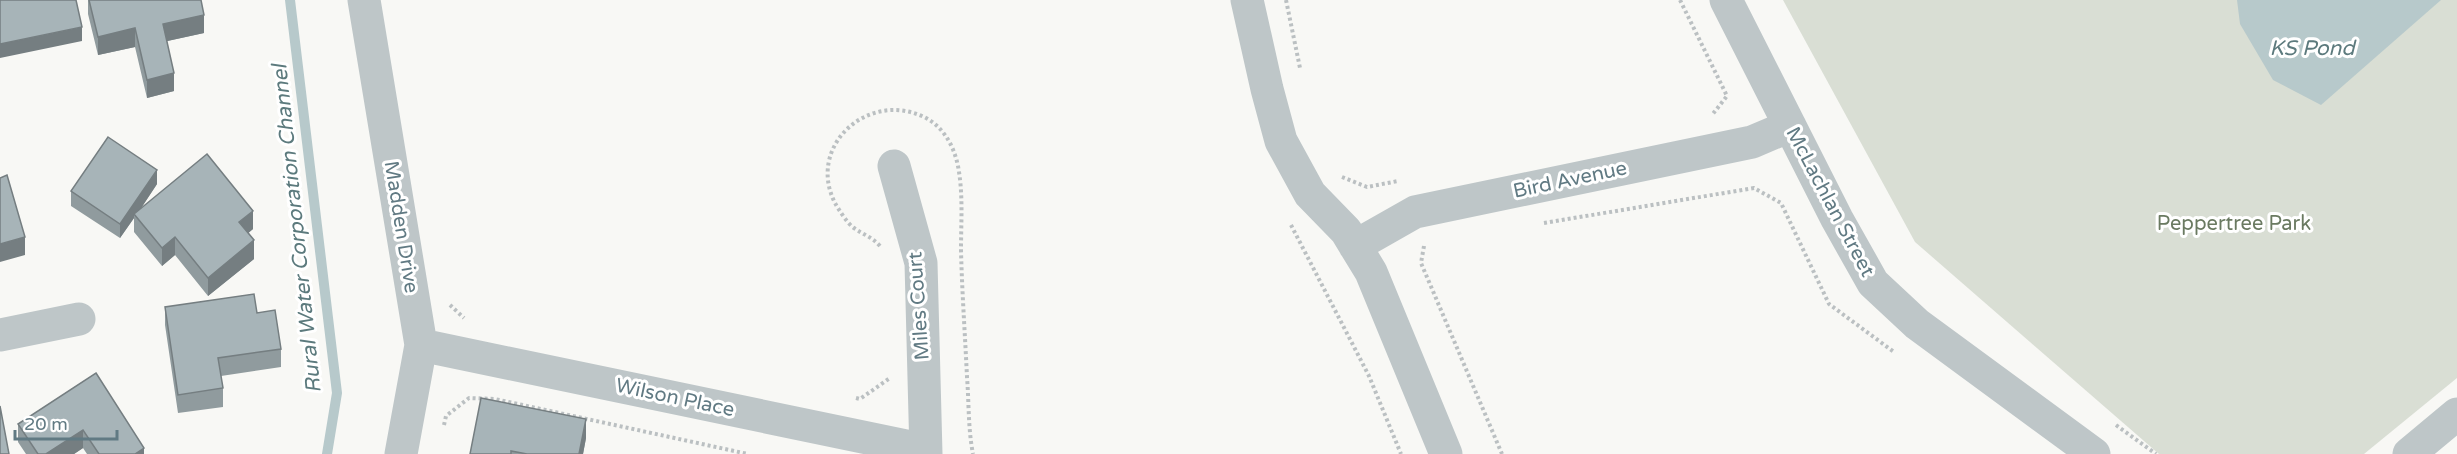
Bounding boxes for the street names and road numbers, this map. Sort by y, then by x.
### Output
street label: McLachlan Street [1780,123,1880,281]
street label: Bird Avenue [1511,156,1629,204]
street label: Madden Drive [379,159,423,295]
street label: Miles Court [903,251,935,361]
street label: Wilson Place [614,374,736,422]

